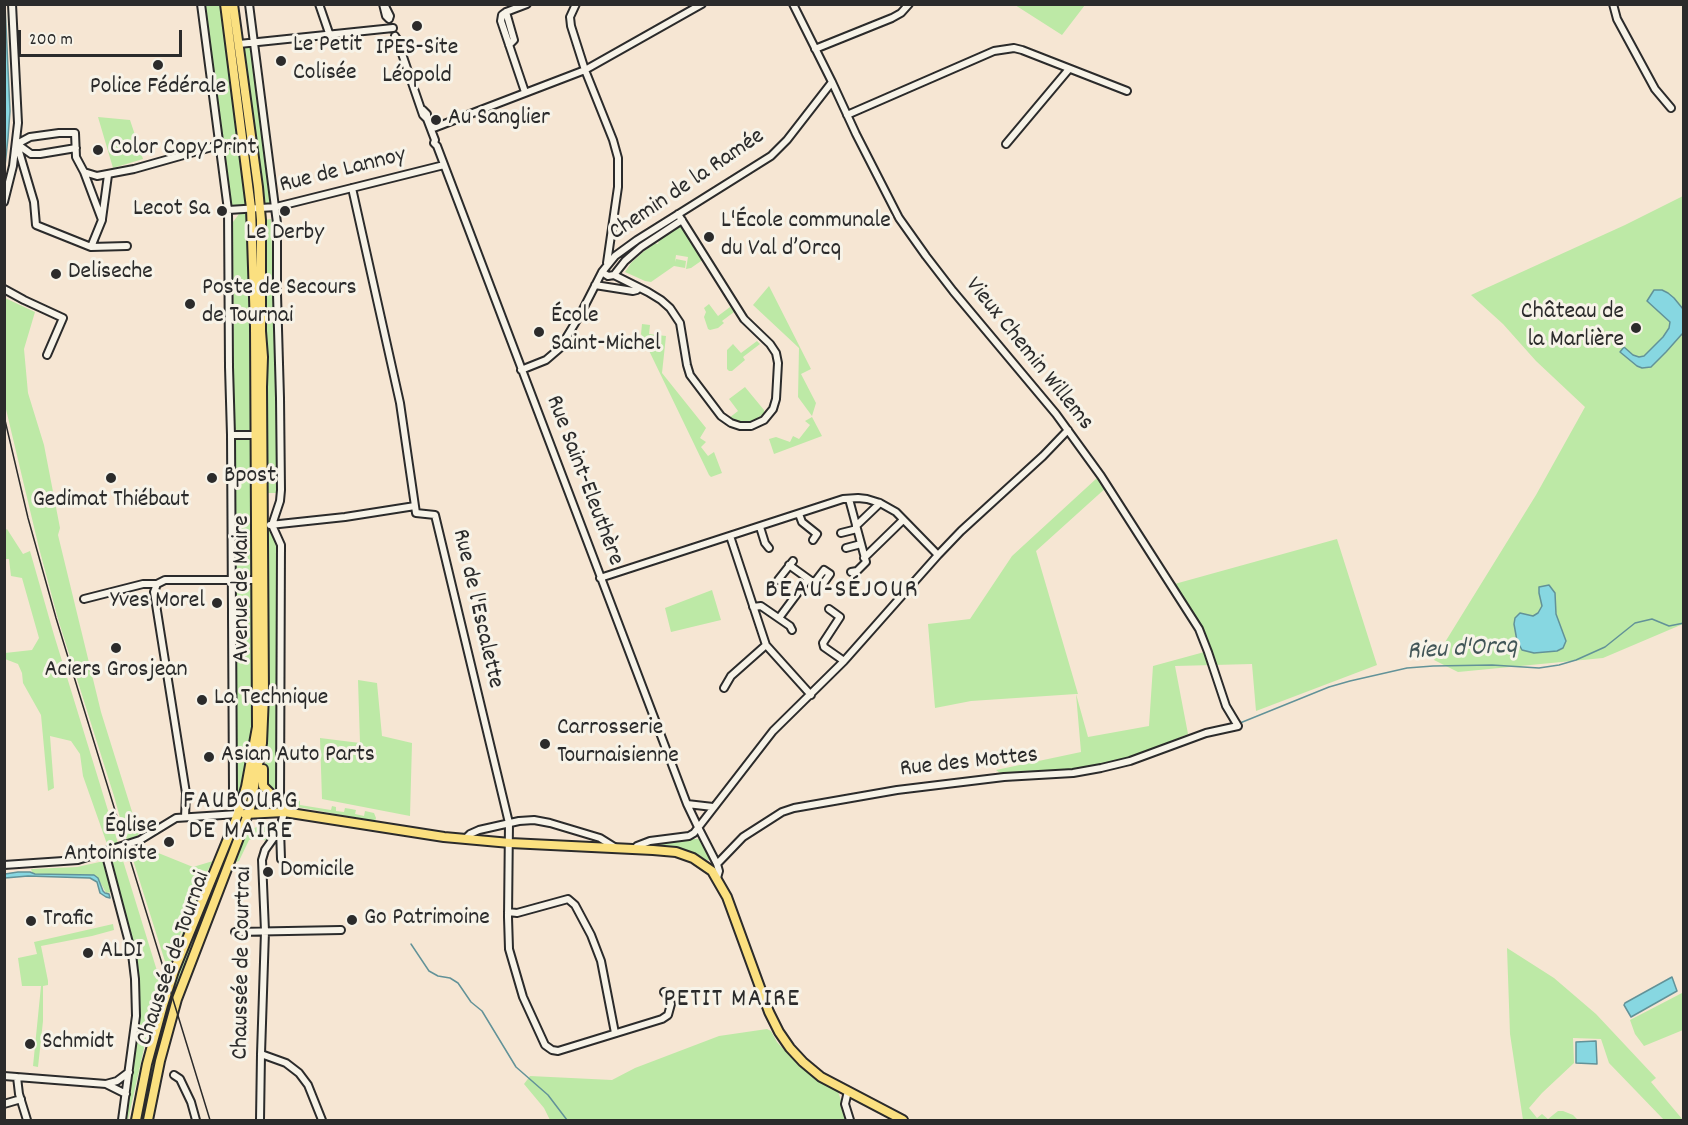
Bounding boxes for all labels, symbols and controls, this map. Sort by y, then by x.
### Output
scale bar [21,18,184,56]
marker: IPES-Site Léopold [410,19,424,33]
text: 200 m [29,28,73,53]
place label: Le Petit Colisée [293,33,362,89]
place label: IPES-Site Léopold [376,36,458,92]
marker: Le Petit Colisée [274,54,288,68]
marker: Police Fédérale [151,58,165,72]
place label: Police Fédérale [90,75,226,103]
place label: Au Sanglier [448,106,550,134]
marker: Au Sanglier [429,113,443,127]
street label: Chemin de la Ramée [605,123,771,249]
place label: Color Copy Print [110,136,256,164]
street label: Rue de Lannoy [277,142,409,202]
marker: Color Copy Print [91,143,105,157]
place label: Lecot Sa [133,197,210,225]
marker: Lecot Sa [215,204,229,218]
marker: Le Derby [278,204,292,218]
place label: L'École communale du Val d’Orcq [721,209,891,265]
place label: Le Derby [246,221,324,249]
marker: L'École communale du Val d’Orcq [702,230,716,244]
place label: Deliseche [68,260,153,288]
marker: Deliseche [49,267,63,281]
street label: Vieux Chemin Willems [957,273,1099,437]
place label: Poste de Secours de Tournai [202,276,357,332]
marker: Poste de Secours de Tournai [183,297,197,311]
place label: Château de la Marlière [1521,300,1624,356]
place label: École Saint-Michel [551,304,661,360]
marker: Château de la Marlière [1629,321,1643,335]
marker: École Saint-Michel [532,325,546,339]
street label: Rue Saint-Eleuthère [537,392,629,570]
place label: Bpost [224,464,276,492]
marker: Gedimat Thiébaut [104,471,118,485]
marker: Bpost [205,471,219,485]
place label: Gedimat Thiébaut [33,488,189,516]
street label: Avenue de Maire [230,515,258,663]
street label: Rue de l'Escalette [444,527,508,691]
district label: BEAU-SÉJOUR [765,576,919,608]
place label: Yves Morel [110,589,205,617]
marker: Yves Morel [210,596,224,610]
water label: Rieu d'Orcq [1406,633,1518,669]
marker: Aciers Grosjean [109,641,123,655]
place label: Aciers Grosjean [44,658,188,686]
place label: La Technique [214,686,328,714]
marker: La Technique [195,693,209,707]
place label: Carrosserie Tournaisienne [557,716,679,772]
marker: Carrosserie Tournaisienne [538,737,552,751]
street label: Rue des Mottes [899,742,1039,786]
place label: Asian Auto Parts [221,743,375,771]
marker: Asian Auto Parts [202,750,216,764]
district label: FAUBOURG DE MAIRE [183,787,299,849]
place label: Église Antoiniste [64,814,157,870]
marker: Église Antoiniste [162,835,176,849]
place label: Domicile [280,858,354,886]
marker: Domicile [261,865,275,879]
street label: Chaussée de Courtrai [228,866,260,1060]
street label: Chaussée de Tournai [132,868,218,1050]
place label: Go Patrimoine [364,906,490,934]
place label: Trafic [43,907,93,935]
marker: Go Patrimoine [345,913,359,927]
marker: Trafic [24,914,38,928]
place label: ALDI [100,939,143,967]
marker: ALDI [81,946,95,960]
district label: PETIT MAIRE [664,985,800,1017]
place label: Schmidt [42,1030,114,1058]
marker: Schmidt [23,1037,37,1051]

